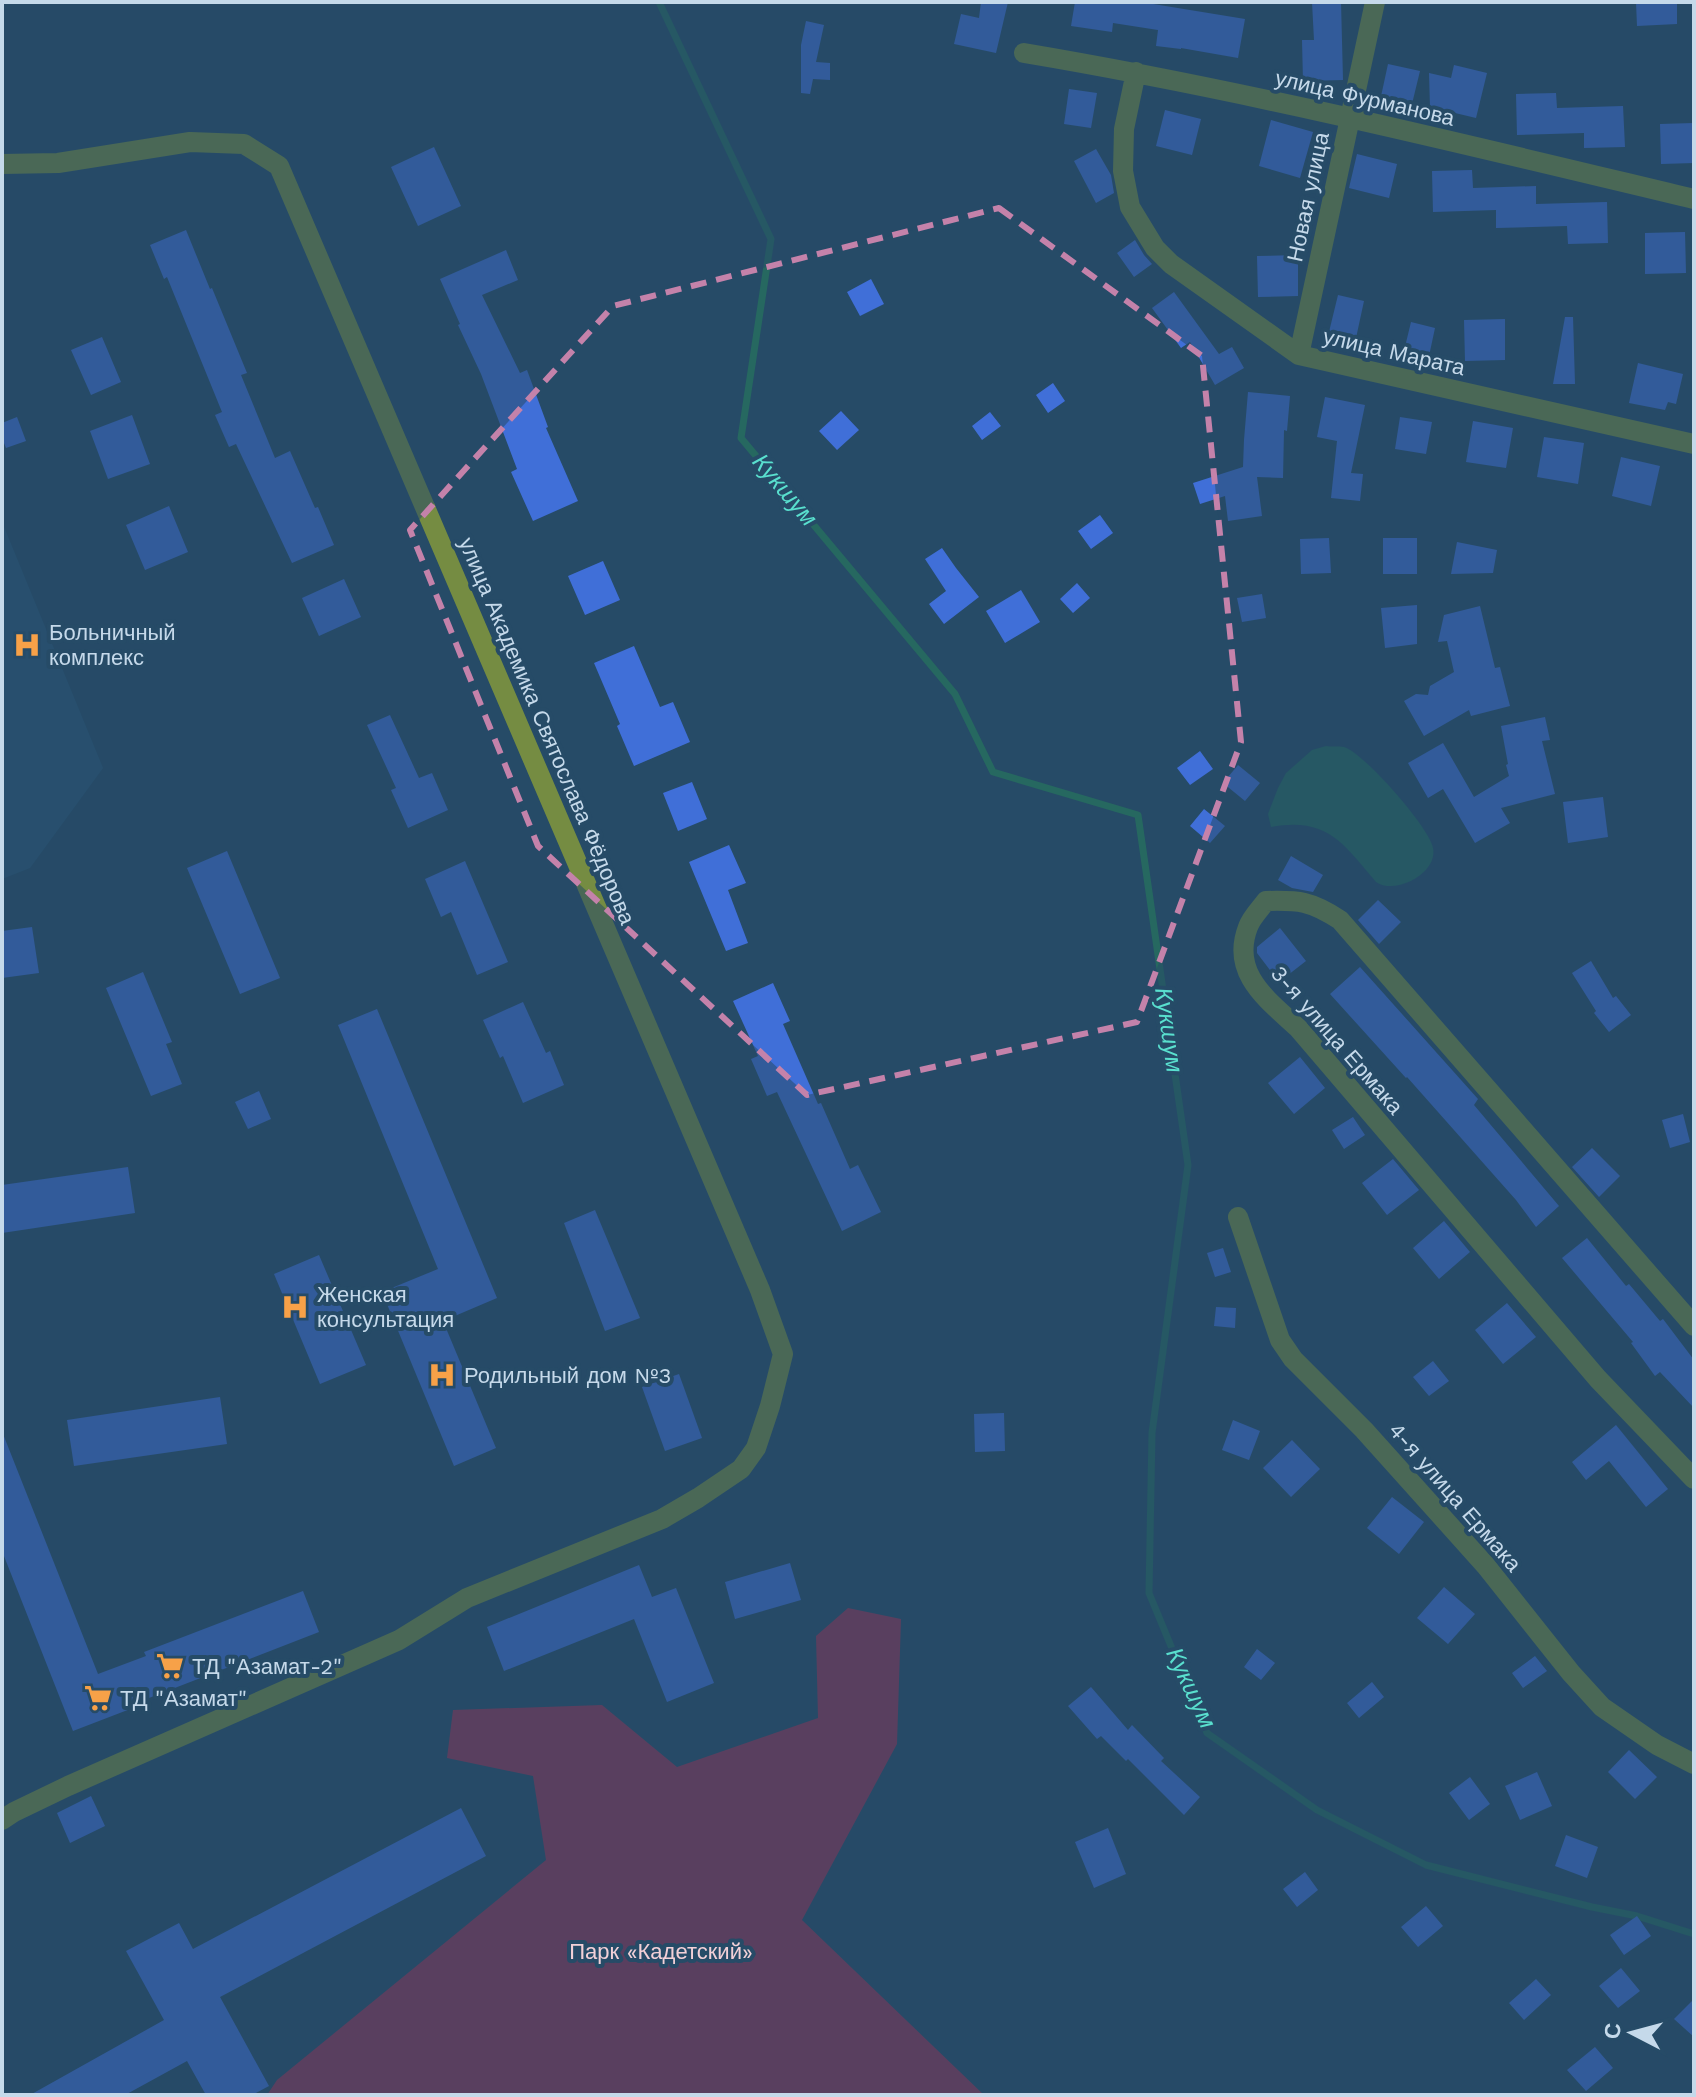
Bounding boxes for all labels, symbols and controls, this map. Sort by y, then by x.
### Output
street label: улица Фурманова [1273,65,1458,131]
street label: Новая улица [1282,129,1334,264]
street label: улица Марата [1321,324,1468,381]
water label: Кукшум [747,448,823,532]
street label: улица Академика Святослава Фёдорова [454,534,640,929]
place label: Больничный комплекс [49,620,176,670]
hospital icon: Больничный комплекс [12,630,42,660]
street label: 3-я улица Ермака [1266,961,1409,1120]
water label: Кукшум [1149,986,1189,1074]
place label: Женская консультация [317,1282,454,1332]
hospital icon: Женская консультация [280,1292,310,1322]
hospital icon: Родильный дом №3 [427,1360,457,1390]
place label: Родильный дом №3 [464,1363,671,1388]
street label: 4-я улица Ермака [1384,1418,1527,1577]
water label: Кукшум [1160,1643,1222,1733]
supermarket icon: ТД "Азамат-2" [155,1651,185,1681]
place label: ТД "Азамат-2" [192,1654,342,1679]
supermarket icon: ТД "Азамат" [83,1683,113,1713]
place label: ТД "Азамат" [120,1686,247,1711]
park label: Парк «Кадетский» [569,1939,753,1964]
north arrow [1592,1993,1672,2073]
text: С [1599,2022,1626,2040]

